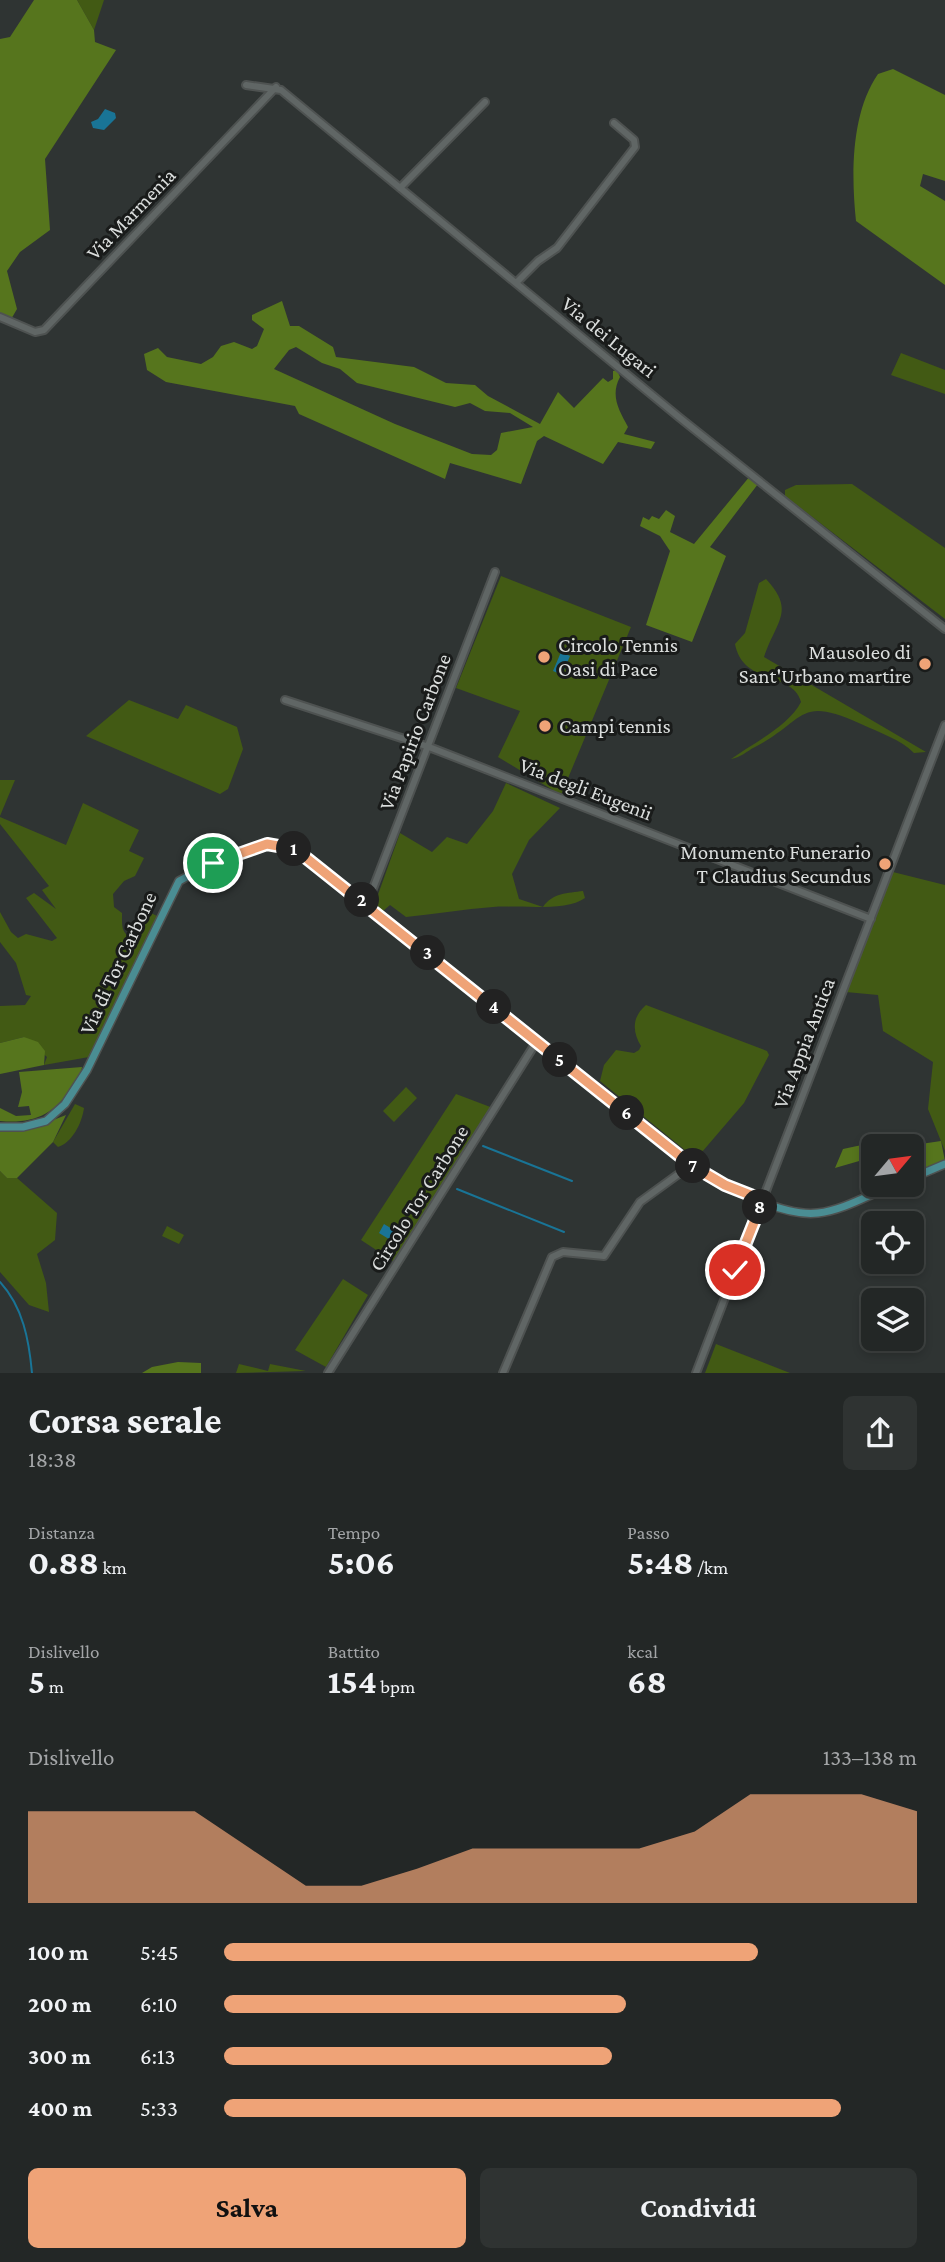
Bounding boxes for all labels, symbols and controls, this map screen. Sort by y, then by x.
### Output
street label: Via Marmenia [81,163,181,265]
street label: Via dei Lugari [557,292,662,383]
place label: Circolo Tennis Oasi di Pace [558,633,678,681]
place label: Mausoleo di Sant'Urbano martire [739,640,911,688]
marker: Circolo Tennis Oasi di Pace [536,649,552,665]
street label: Via Papirio Carbone [374,650,456,814]
marker: Mausoleo di Sant'Urbano martire [917,656,933,672]
place label: Campi tennis [559,714,671,738]
marker: Campi tennis [537,718,553,734]
street label: Via degli Eugenii [516,753,656,825]
pin: 1 [276,832,312,866]
pin [183,833,243,893]
text: 1 [290,838,297,859]
place label: Monumento Funerario T Claudius Secundus [680,840,871,888]
icon: arrive [194,844,232,882]
marker: Monumento Funerario T Claudius Secundus [877,856,893,872]
pin: 2 [344,883,380,918]
street label: Via di Tor Carbone [74,888,162,1038]
text: 2 [357,889,366,910]
pin: 3 [410,936,446,970]
text: 3 [423,942,432,963]
street label: Via Appia Antica [768,974,840,1112]
pin: 4 [476,990,512,1024]
text: 4 [488,996,499,1017]
pin: 5 [542,1042,578,1078]
text: 5 [555,1049,564,1070]
pin: 6 [610,1096,644,1130]
text: 6 [621,1102,632,1123]
street label: Circolo Tor Carbone [364,1121,474,1275]
north arrow [861,1134,924,1197]
map controls [861,1134,924,1351]
pin: 7 [676,1148,710,1184]
text: 7 [688,1155,697,1176]
pin: 8 [742,1190,778,1224]
text: 8 [754,1196,765,1217]
button: locate [861,1211,924,1274]
pin [705,1240,765,1300]
icon: check [716,1251,754,1289]
button: layers [861,1288,924,1351]
button: share [843,1396,917,1470]
text: Corsa serale [28,1399,222,1441]
text: 18:38 [28,1446,77,1472]
text: Distanza [28,1522,95,1543]
text: Tempo [328,1522,380,1543]
text: Passo [627,1522,670,1543]
text: 0.88 [28,1543,99,1582]
text: 5:06 [328,1543,395,1582]
text: 5:48 [627,1543,693,1582]
text: km [99,1557,127,1578]
text: /km [693,1557,728,1578]
text: Dislivello [28,1641,99,1662]
text: Battito [328,1641,380,1662]
text: kcal [627,1641,658,1662]
text: 5 [28,1662,45,1701]
text: 154 [328,1662,377,1701]
text: 68 [627,1662,667,1701]
text: m [45,1676,64,1697]
text: bpm [377,1676,415,1697]
text: Dislivello [28,1744,114,1770]
text: 133–138 m [823,1744,917,1770]
text: 100 m [28,1939,88,1965]
text: 5:45 [140,1939,179,1965]
text: 200 m [28,1991,92,2017]
text: 6:10 [140,1991,178,2017]
text: 300 m [28,2043,91,2069]
text: 6:13 [140,2043,176,2069]
text: 400 m [28,2095,92,2121]
text: 5:33 [140,2095,178,2121]
button: Salva [28,2168,466,2248]
button: Condividi [480,2168,917,2248]

